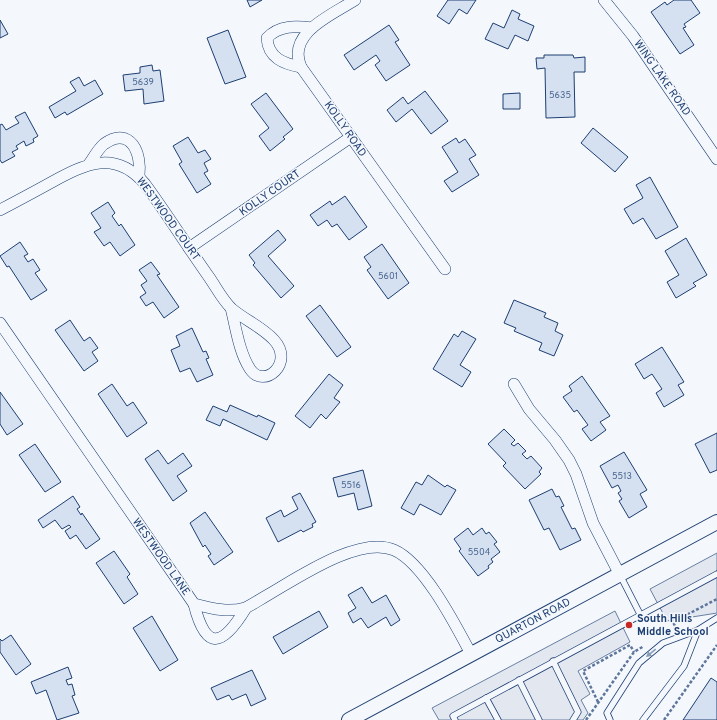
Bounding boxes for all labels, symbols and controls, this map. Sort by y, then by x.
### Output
street label: WING LAKE ROAD [631,37,693,119]
house number: 5639 [132,77,154,88]
house number: 5635 [549,90,571,101]
street label: KOLLY ROAD [321,98,369,160]
street label: KOLLY COURT [237,167,303,219]
street label: WESTWOOD COURT [133,175,203,263]
house number: 5601 [378,271,398,282]
house number: 5513 [612,471,632,482]
house number: 5516 [341,480,361,491]
street label: WESTWOOD LANE [129,515,193,599]
house number: 5504 [468,547,491,558]
street label: QUARTON ROAD [493,595,573,647]
place label: South Hills Middle School [637,612,709,639]
marker: South Hills Middle School [624,620,634,630]
one-way arrow [645,648,656,657]

